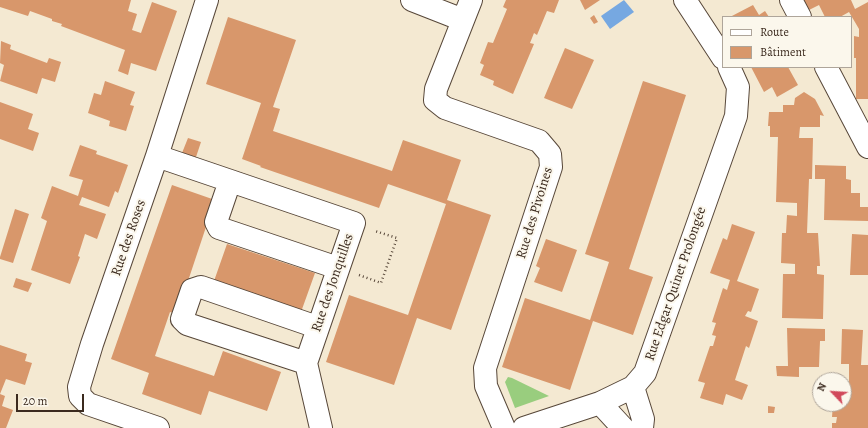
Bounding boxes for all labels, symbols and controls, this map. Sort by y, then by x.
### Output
legend [722,16,852,68]
text: Route [760,24,789,40]
text: Bâtiment [760,44,806,60]
street label: Rue des Pivoines [513,165,557,261]
street label: Rue des Roses [108,198,150,278]
street label: Rue Edgar Quinet Prolongée [642,205,710,363]
street label: Rue des Jonquilles [308,232,358,334]
north arrow [812,372,852,412]
text: N [813,380,830,394]
scale bar [18,386,86,412]
text: 20 m [23,393,47,409]

